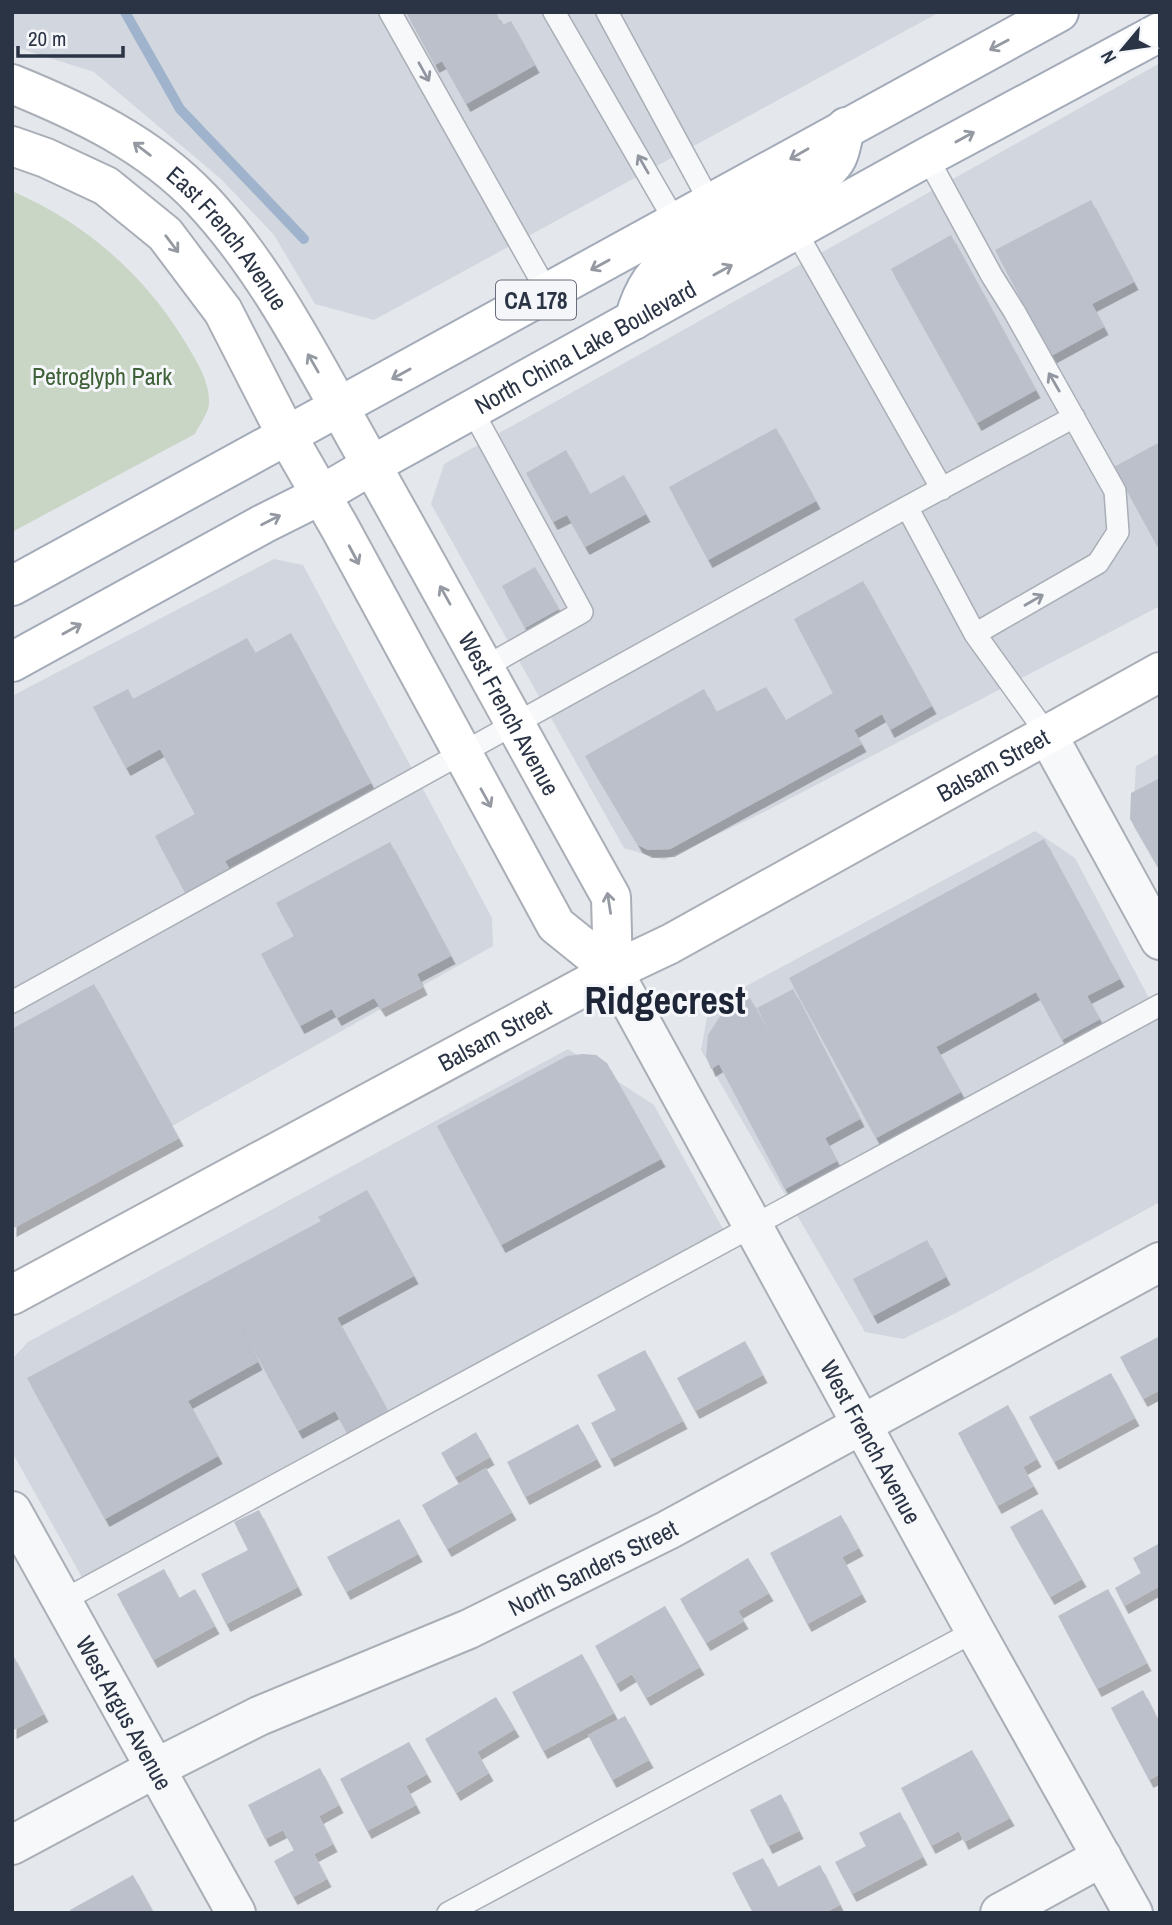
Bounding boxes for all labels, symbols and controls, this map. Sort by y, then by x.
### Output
scale bar [18,14,122,58]
north arrow [1088,14,1158,84]
text: 20 m [28,24,66,53]
one-way arrow [989,38,1009,52]
text: N [1094,46,1122,68]
one-way arrow [418,61,431,82]
one-way arrow [954,129,975,143]
one-way arrow [133,142,152,157]
one-way arrow [790,147,810,161]
one-way arrow [636,154,650,174]
street label: East French Avenue [160,159,295,316]
one-way arrow [165,234,180,253]
one-way arrow [591,258,611,272]
one-way arrow [712,263,733,276]
street label: North China Lake Boulevard [469,273,701,421]
road number: CA 178 [496,280,576,320]
one-way arrow [306,353,320,373]
park label: Petroglyph Park [32,360,172,392]
one-way arrow [391,368,412,381]
one-way arrow [1047,373,1061,393]
one-way arrow [261,513,281,527]
one-way arrow [347,544,361,564]
one-way arrow [438,586,452,606]
one-way arrow [1024,593,1044,607]
one-way arrow [61,622,82,636]
street label: West French Avenue [451,626,567,801]
street label: Balsam Street [931,721,1055,809]
one-way arrow [479,787,493,807]
one-way arrow [602,892,615,915]
district label: Ridgecrest [584,975,746,1026]
street label: Balsam Street [432,991,557,1078]
street label: West French Avenue [813,1354,929,1529]
street label: North Sanders Street [503,1512,683,1623]
street label: West Argus Avenue [69,1630,180,1795]

